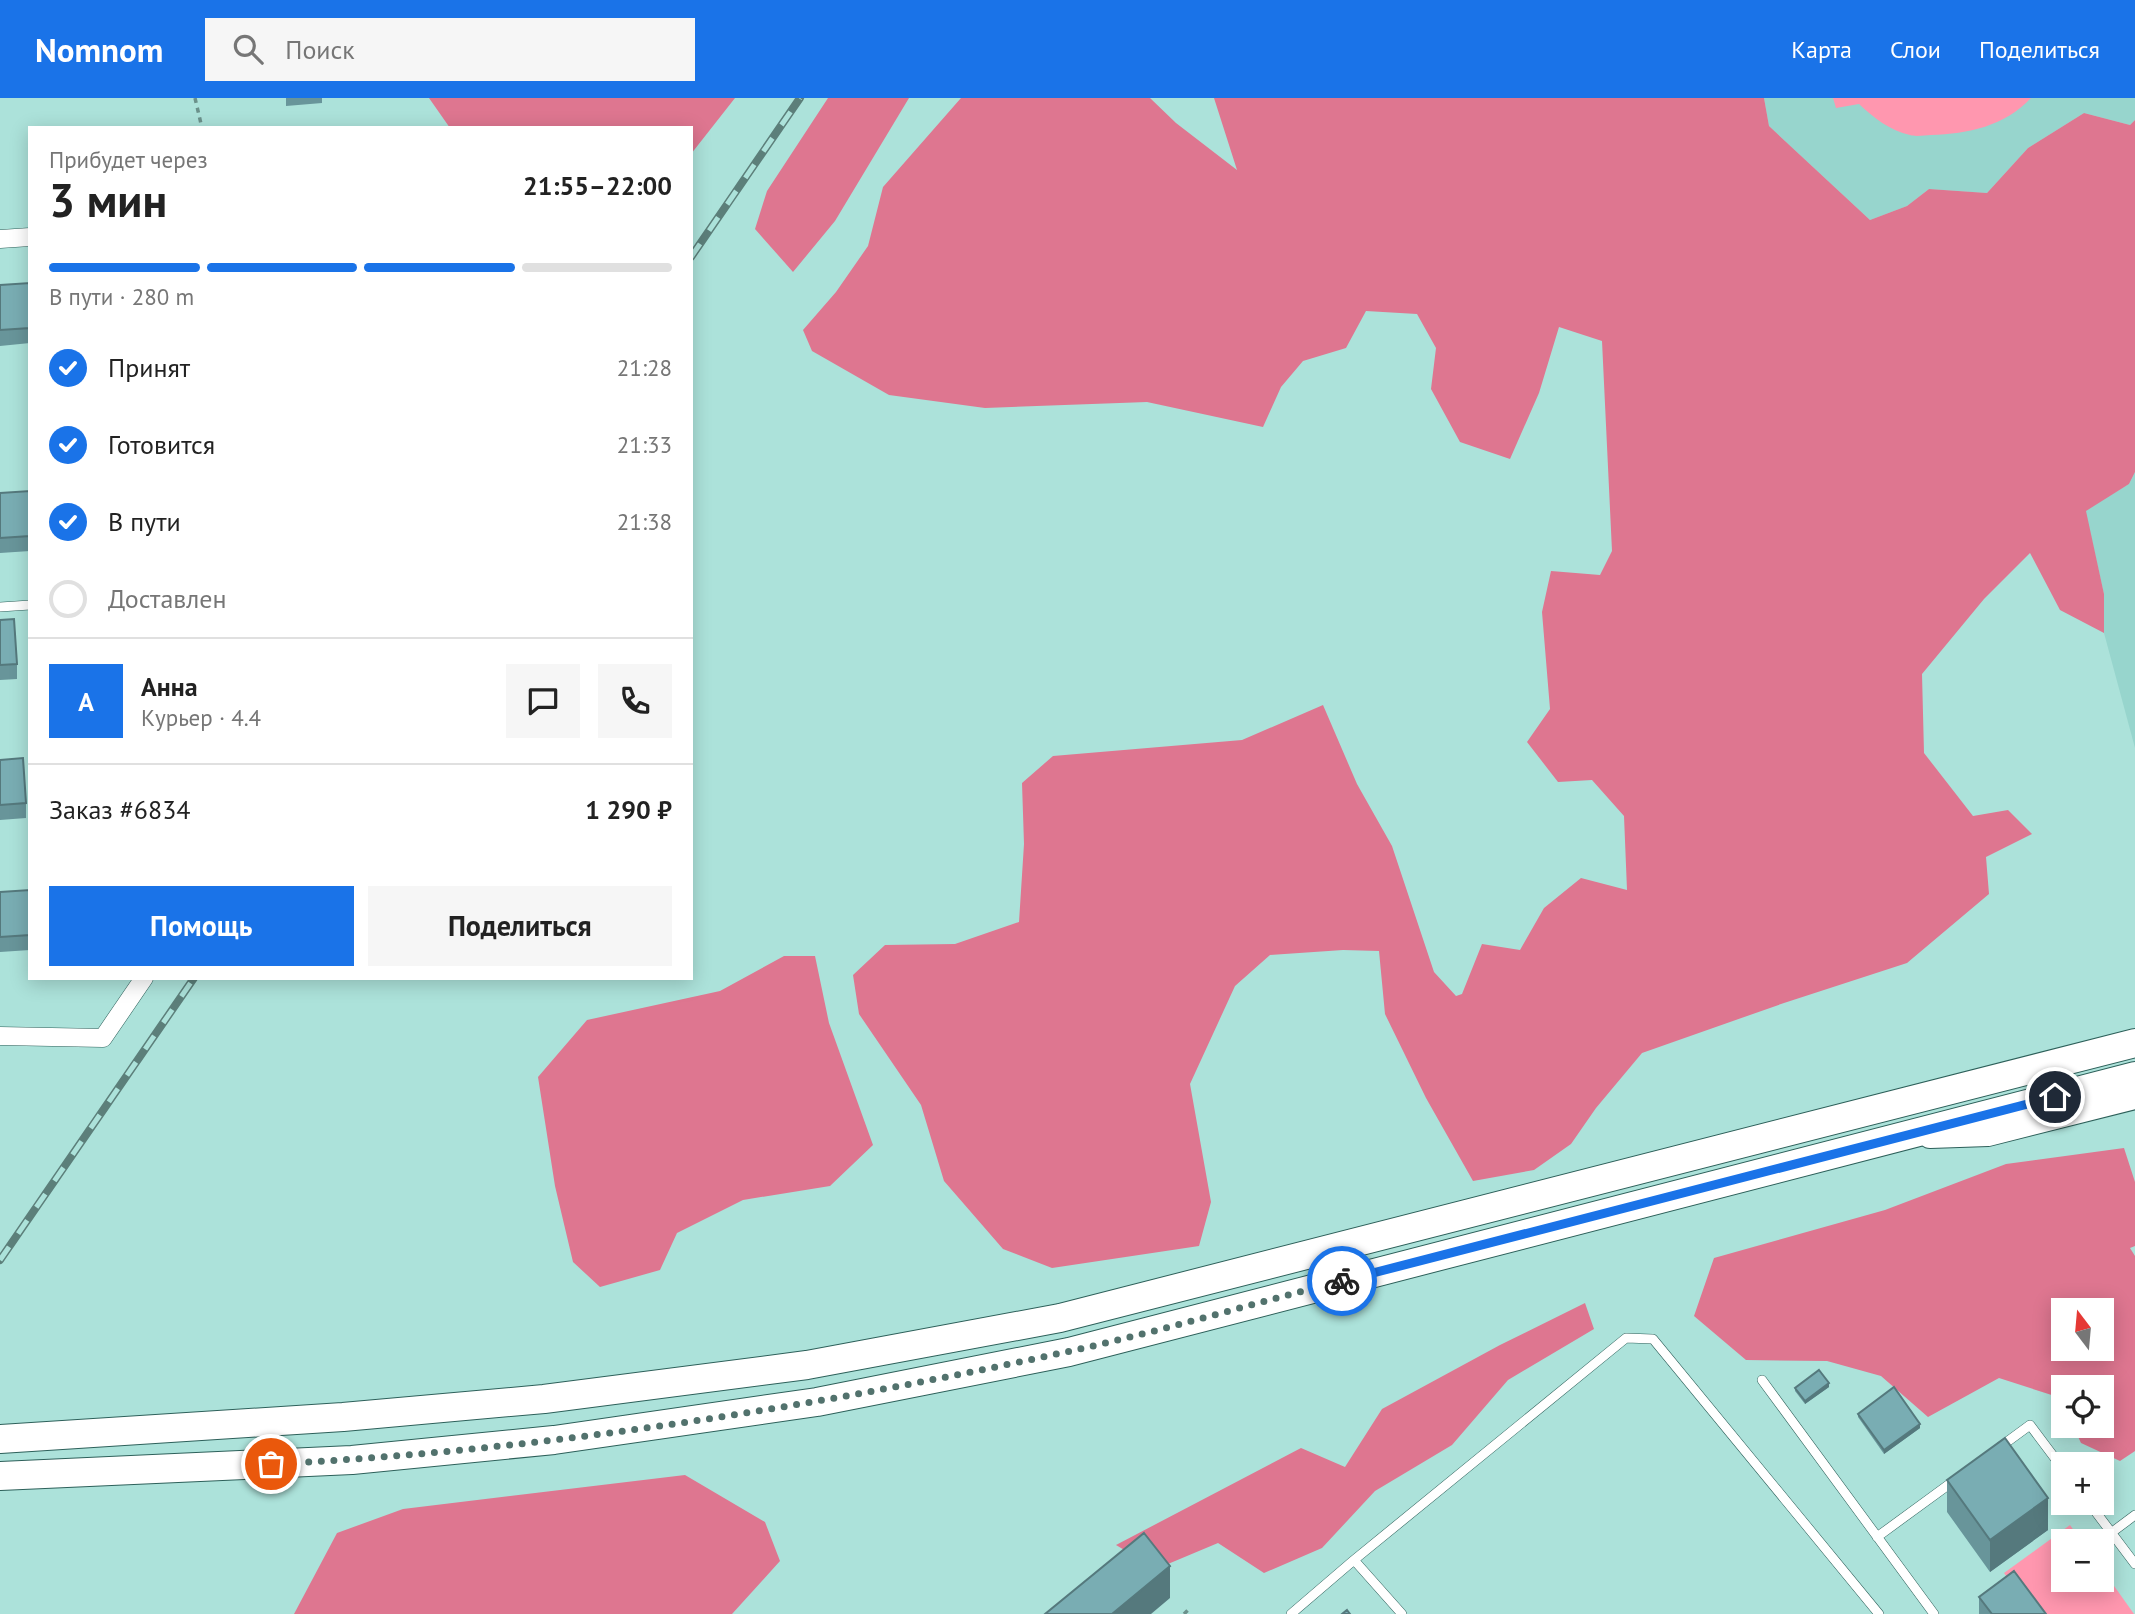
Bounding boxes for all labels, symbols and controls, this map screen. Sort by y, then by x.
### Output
search box [205,18,695,81]
text: Nomnom [35,28,163,71]
icon: search [229,30,267,68]
text: Поиск [285,33,355,66]
text: Карта [1791,34,1852,65]
text: Слои [1890,34,1941,65]
text: Поделиться [1979,34,2100,65]
text: Прибудет через [49,145,208,174]
text: 21:55–22:00 [523,169,672,202]
text: 3 мин [49,170,167,230]
text: В пути · 280 m [49,282,194,311]
icon: check [49,349,87,387]
text: Принят [108,351,190,384]
text: 21:28 [617,353,672,382]
icon: check [49,426,87,464]
text: Готовится [108,428,215,461]
text: 21:33 [617,430,672,459]
icon: check [49,503,87,541]
text: В пути [108,505,181,538]
text: 21:38 [617,507,672,536]
text: Доставлен [108,582,227,615]
button: chat [506,664,580,738]
button: phone [598,664,672,738]
text: Анна [141,670,198,703]
text: А [78,685,94,718]
text: Курьер · 4.4 [141,703,261,732]
text: Заказ #6834 [49,793,191,826]
text: 1 290 ₽ [585,793,672,826]
button: Помощь [49,886,354,966]
button: Поделиться [368,886,672,966]
pin [2025,1067,2085,1127]
icon: home [2036,1078,2074,1116]
courier [1307,1246,1377,1316]
icon: bike [1323,1262,1361,1300]
north arrow [2051,1298,2114,1362]
map controls [2051,1298,2114,1592]
button: locate [2051,1375,2114,1438]
pin [241,1434,301,1494]
icon: bag [252,1445,290,1483]
button: + [2051,1452,2114,1515]
button: − [2051,1529,2114,1592]

